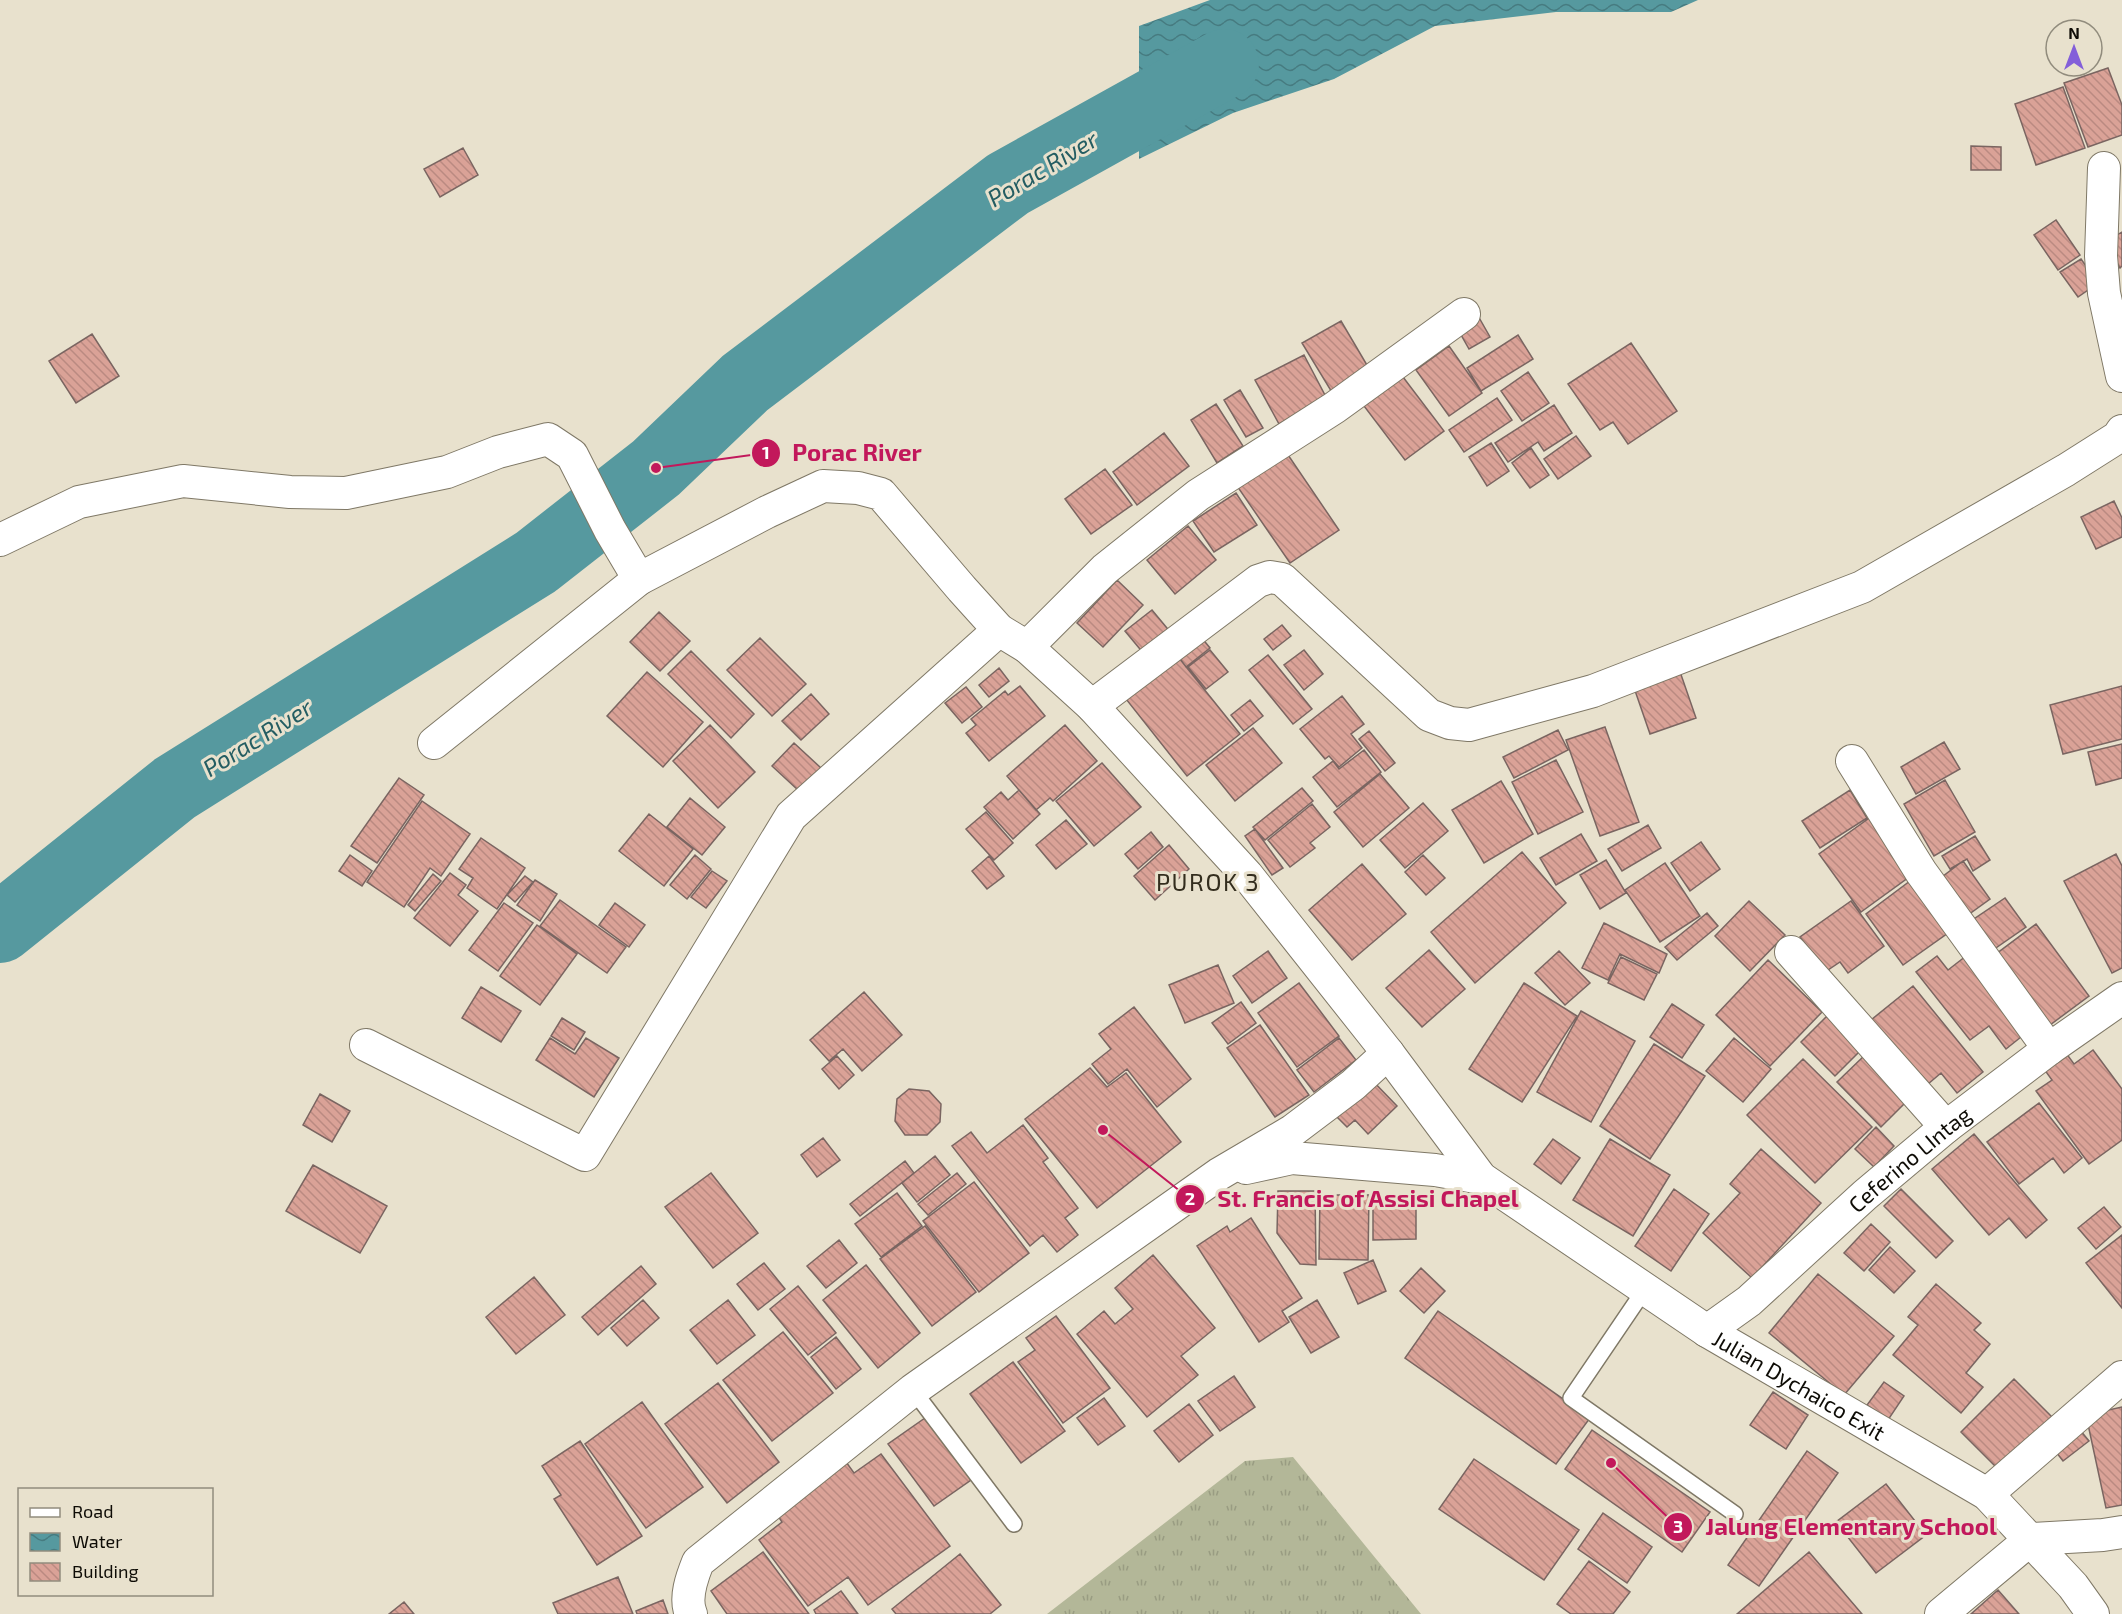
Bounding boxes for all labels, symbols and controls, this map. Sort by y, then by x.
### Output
north arrow [2044,18,2104,78]
text: N [2068,23,2080,42]
water label: Porac River [982,124,1103,212]
callout: Porac River [751,432,934,474]
text: Porac River [792,437,922,466]
text: 1 [762,441,770,463]
water label: Porac River [197,692,317,782]
district label: PUROK 3 [1156,867,1260,896]
street label: Ceferino LIntag [1843,1100,1976,1217]
callout: St. Francis of Assisi Chapel [1175,1178,1532,1220]
text: St. Francis of Assisi Chapel [1217,1183,1519,1212]
text: 2 [1185,1187,1195,1209]
street label: Julian Dychaico Exit [1708,1324,1890,1445]
legend [18,1488,213,1596]
text: Road [72,1500,113,1522]
callout: Jalung Elementary School [1663,1506,2009,1548]
text: Jalung Elementary School [1705,1511,1997,1540]
text: 3 [1673,1515,1683,1537]
text: Water [72,1530,122,1552]
text: Building [72,1560,139,1582]

